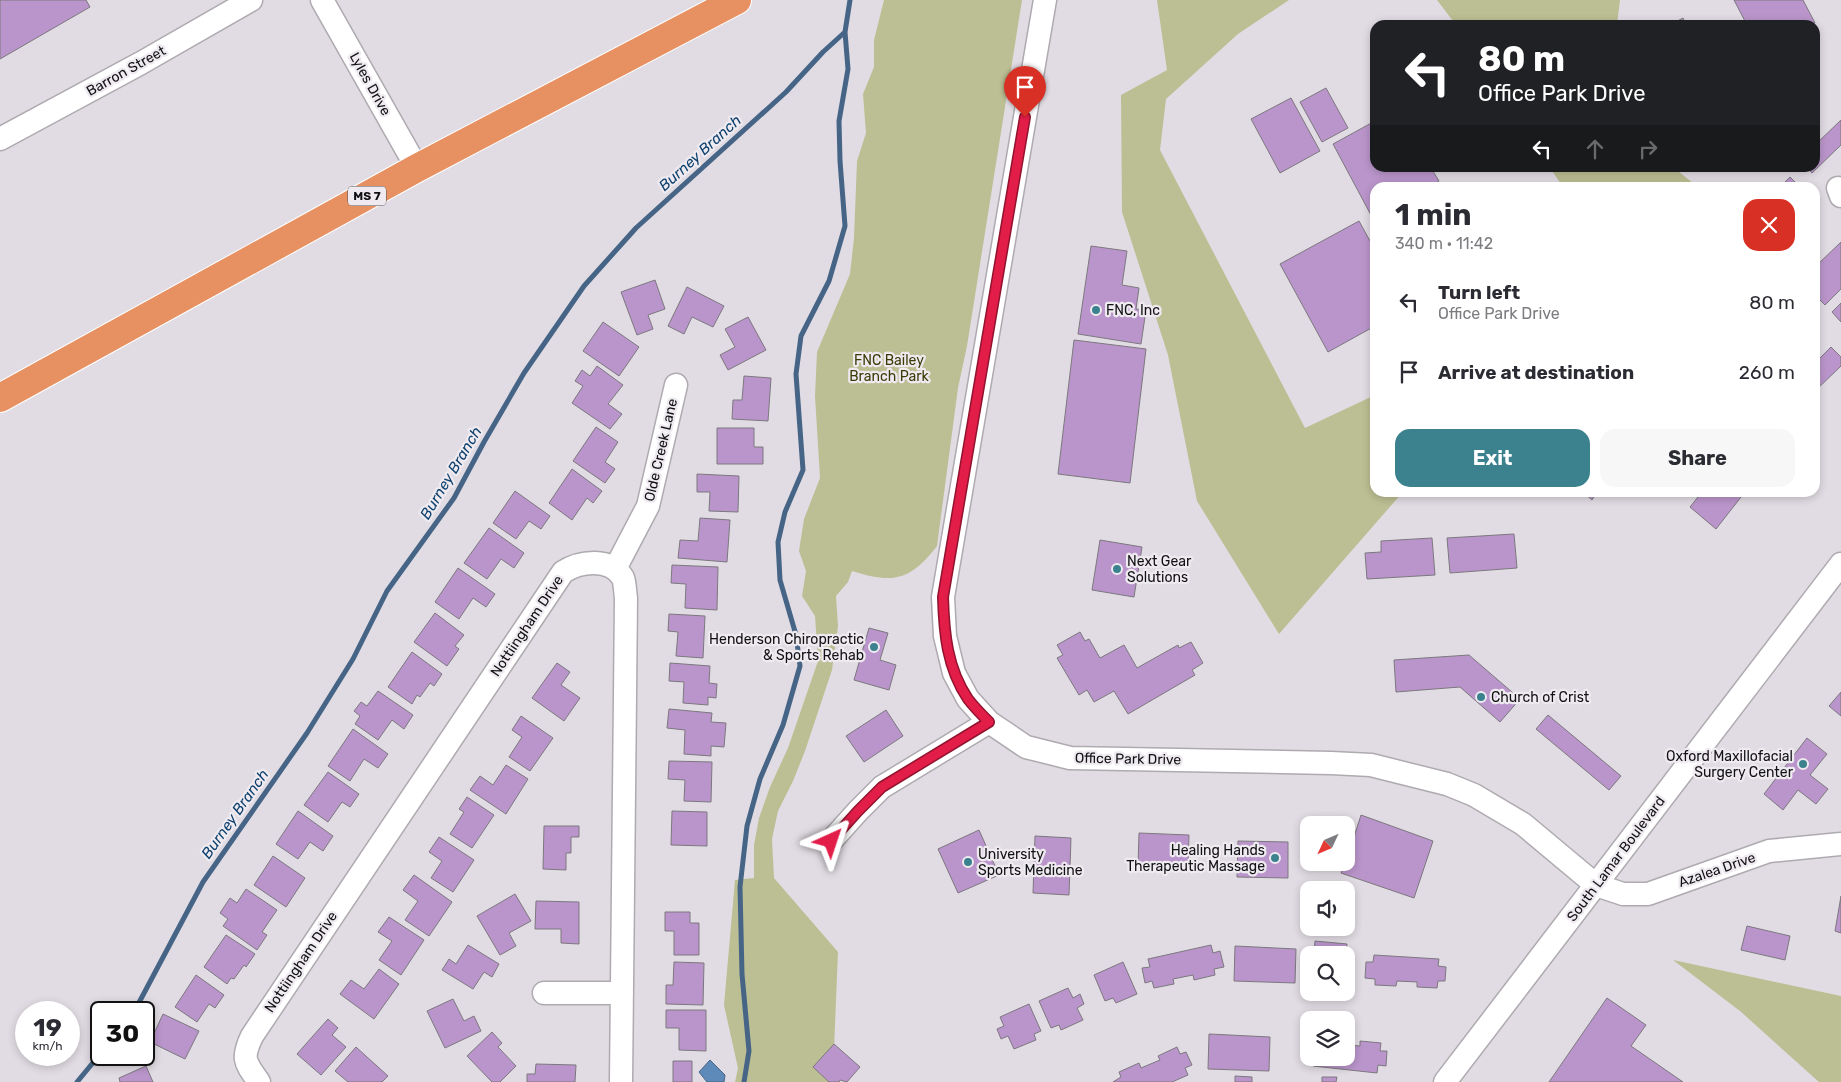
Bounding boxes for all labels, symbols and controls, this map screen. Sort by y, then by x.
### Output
text: 80 m [1478,38,1565,80]
icon: left [1395,40,1460,105]
street label: Barron Street [83,42,169,100]
street label: Lyles Drive [346,49,394,119]
pin [1004,66,1046,117]
icon: arrive [1011,73,1039,101]
text: Office Park Drive [1478,80,1645,107]
water label: Burney Branch [655,111,745,195]
icon: left [1528,135,1556,163]
icon: ahead [1581,135,1609,163]
icon: right [1634,135,1662,163]
road number: MS 7 [348,187,386,206]
text: 1 min [1395,197,1472,233]
button: close [1743,199,1795,251]
text: 340 m · 11:42 [1395,234,1493,253]
text: Turn left [1438,281,1520,304]
icon: left [1395,288,1423,316]
text: 80 m [1749,291,1795,314]
place label: FNC, Inc [1106,302,1160,319]
marker: FNC, Inc [1090,304,1102,316]
text: Office Park Drive [1438,304,1560,323]
park label: FNC Bailey Branch Park [849,352,930,385]
icon: arrive [1395,358,1423,386]
text: Arrive at destination [1438,361,1634,384]
text: 260 m [1739,361,1795,384]
street label: Olde Creek Lane [641,397,681,503]
water label: Burney Branch [416,423,486,523]
button: Exit [1395,429,1590,487]
button: Share [1600,429,1795,487]
place label: Next Gear Solutions [1127,553,1192,586]
marker: Next Gear Solutions [1111,563,1123,575]
street label: Nottiingham Drive [487,572,567,680]
place label: Henderson Chiropractic & Sports Rehab [709,631,864,664]
marker: Henderson Chiropractic & Sports Rehab [868,641,880,653]
place label: Church of Crist [1491,689,1590,706]
marker: Church of Crist [1475,691,1487,703]
place label: Oxford Maxillofacial Surgery Center [1666,748,1794,781]
street label: Office Park Drive [1075,750,1182,768]
marker: Oxford Maxillofacial Surgery Center [1797,758,1809,770]
water label: Burney Branch [198,766,272,862]
street label: South Lamar Boulevard [1563,793,1669,925]
position arrow [804,814,856,866]
north arrow [1300,816,1355,871]
map controls [1300,816,1355,1066]
place label: Healing Hands Therapeutic Massage [1126,842,1265,875]
place label: University Sports Medicine [978,846,1083,879]
street label: Azalea Drive [1676,849,1758,891]
marker: Healing Hands Therapeutic Massage [1269,852,1281,864]
marker: University Sports Medicine [962,856,974,868]
button: sound [1300,881,1355,936]
street label: Nottiingham Drive [261,908,341,1016]
button: search [1300,946,1355,1001]
speed limit sign: 30 [90,1001,155,1066]
button: layers [1300,1011,1355,1066]
text: 19 [33,1013,62,1042]
text: km/h [33,1039,62,1053]

